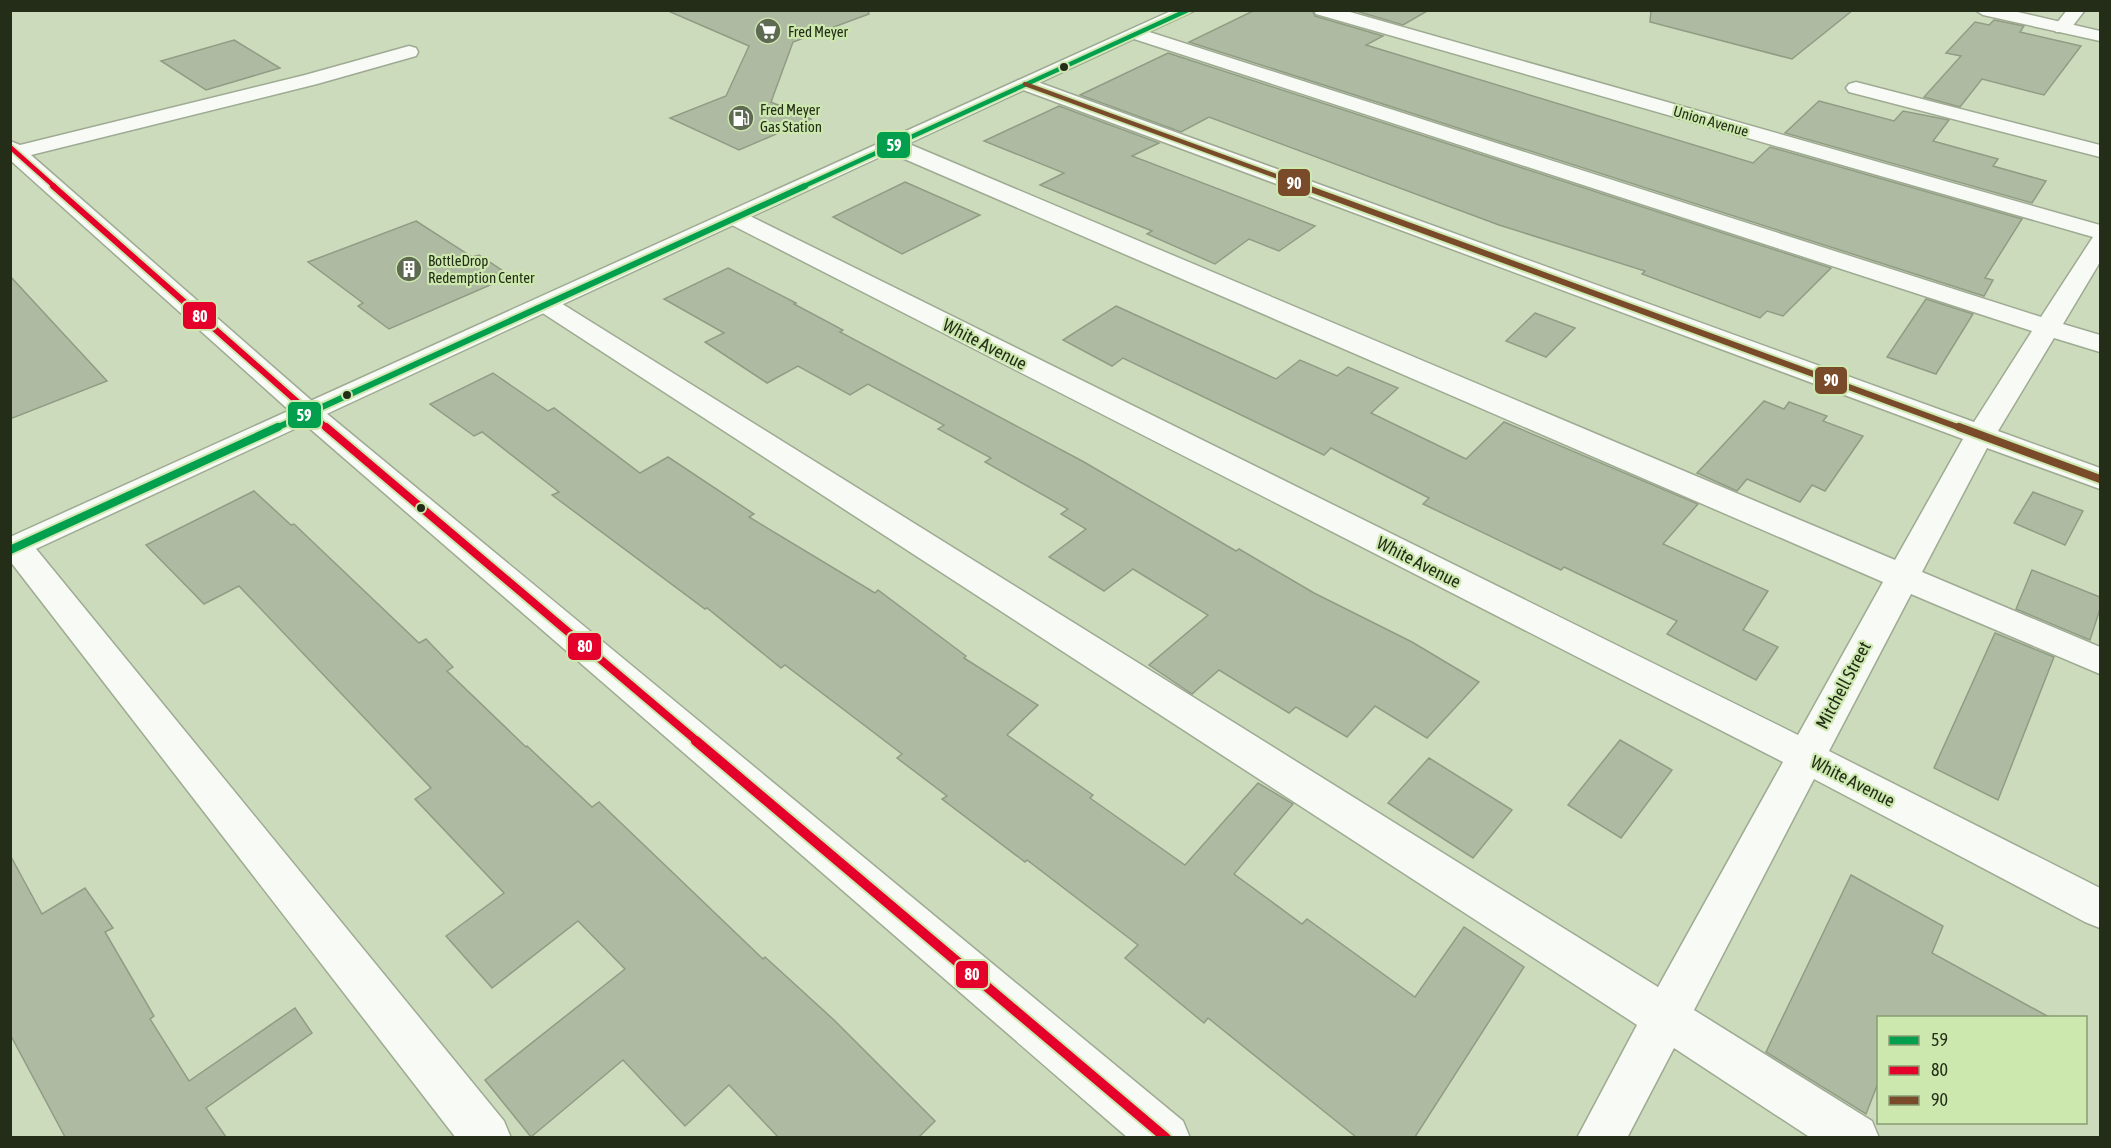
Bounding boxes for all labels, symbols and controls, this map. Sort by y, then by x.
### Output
supermarket icon: Fred Meyer [753,16,783,46]
place label: Fred Meyer [788,23,849,40]
unlabelled marker [1058,61,1070,73]
place label: Fred Meyer Gas Station [760,101,822,135]
street label: Union Avenue [1671,102,1751,140]
fuel station icon: Fred Meyer Gas Station [726,103,756,133]
line badge: 59 [876,131,911,159]
text: 59 [886,136,902,154]
line badge: 90 [1277,168,1311,197]
text: 90 [1286,174,1302,192]
place label: BottleDrop Redemption Center [428,252,535,286]
building icon: BottleDrop Redemption Center [394,254,424,284]
line badge: 80 [182,301,217,330]
text: 80 [192,307,208,325]
street label: White Avenue [940,314,1030,374]
line badge: 90 [1814,366,1848,395]
text: 90 [1823,371,1839,389]
unlabelled marker [341,389,353,401]
line badge: 59 [287,401,322,429]
text: 59 [296,406,312,424]
unlabelled marker [415,502,427,514]
street label: White Avenue [1374,532,1464,592]
line badge: 80 [567,632,602,661]
text: 80 [577,637,593,655]
street label: Mitchell Street [1811,638,1875,732]
street label: White Avenue [1808,751,1898,811]
line badge: 80 [955,960,989,989]
text: 80 [964,965,980,983]
legend [1877,1016,2087,1124]
text: 59 [1931,1029,1948,1050]
text: 80 [1931,1059,1948,1080]
text: 90 [1931,1089,1948,1110]

